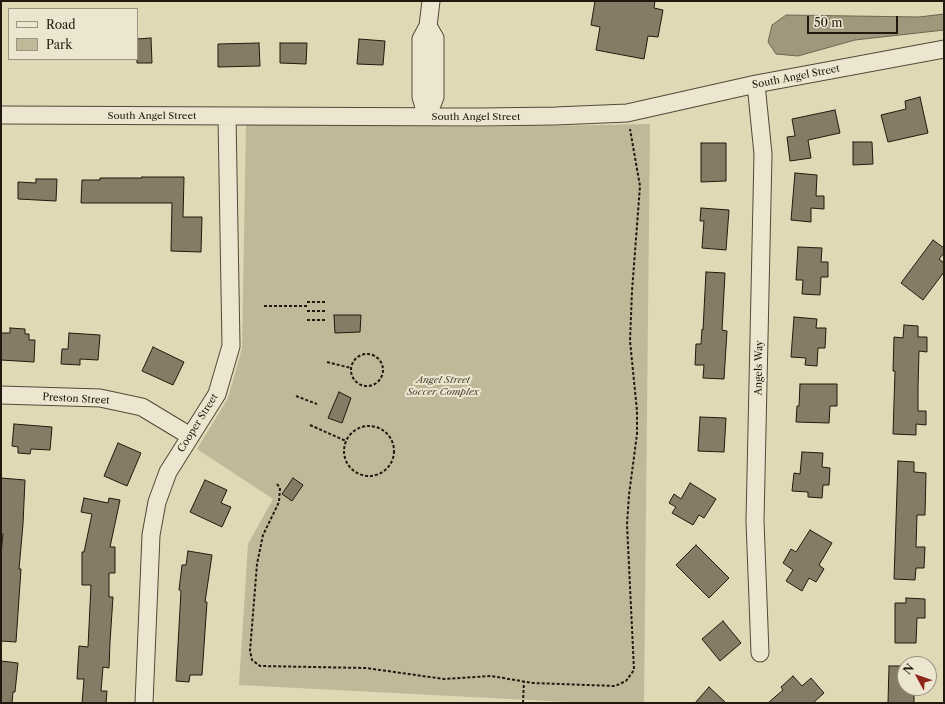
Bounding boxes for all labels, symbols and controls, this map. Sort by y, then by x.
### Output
legend [8,8,138,60]
scale bar [809,8,900,34]
text: 50 m [814,15,843,30]
text: Road [46,17,76,32]
text: Park [46,37,72,52]
street label: South Angel Street [751,63,841,91]
street label: South Angel Street [107,110,197,122]
street label: South Angel Street [431,111,521,123]
street label: Angels Way [753,340,765,396]
park label: Angel Street Soccer Complex [407,374,479,398]
street label: Preston Street [42,391,110,407]
street label: Cooper Street [175,391,221,455]
north arrow [897,656,937,696]
text: N [900,661,917,677]

